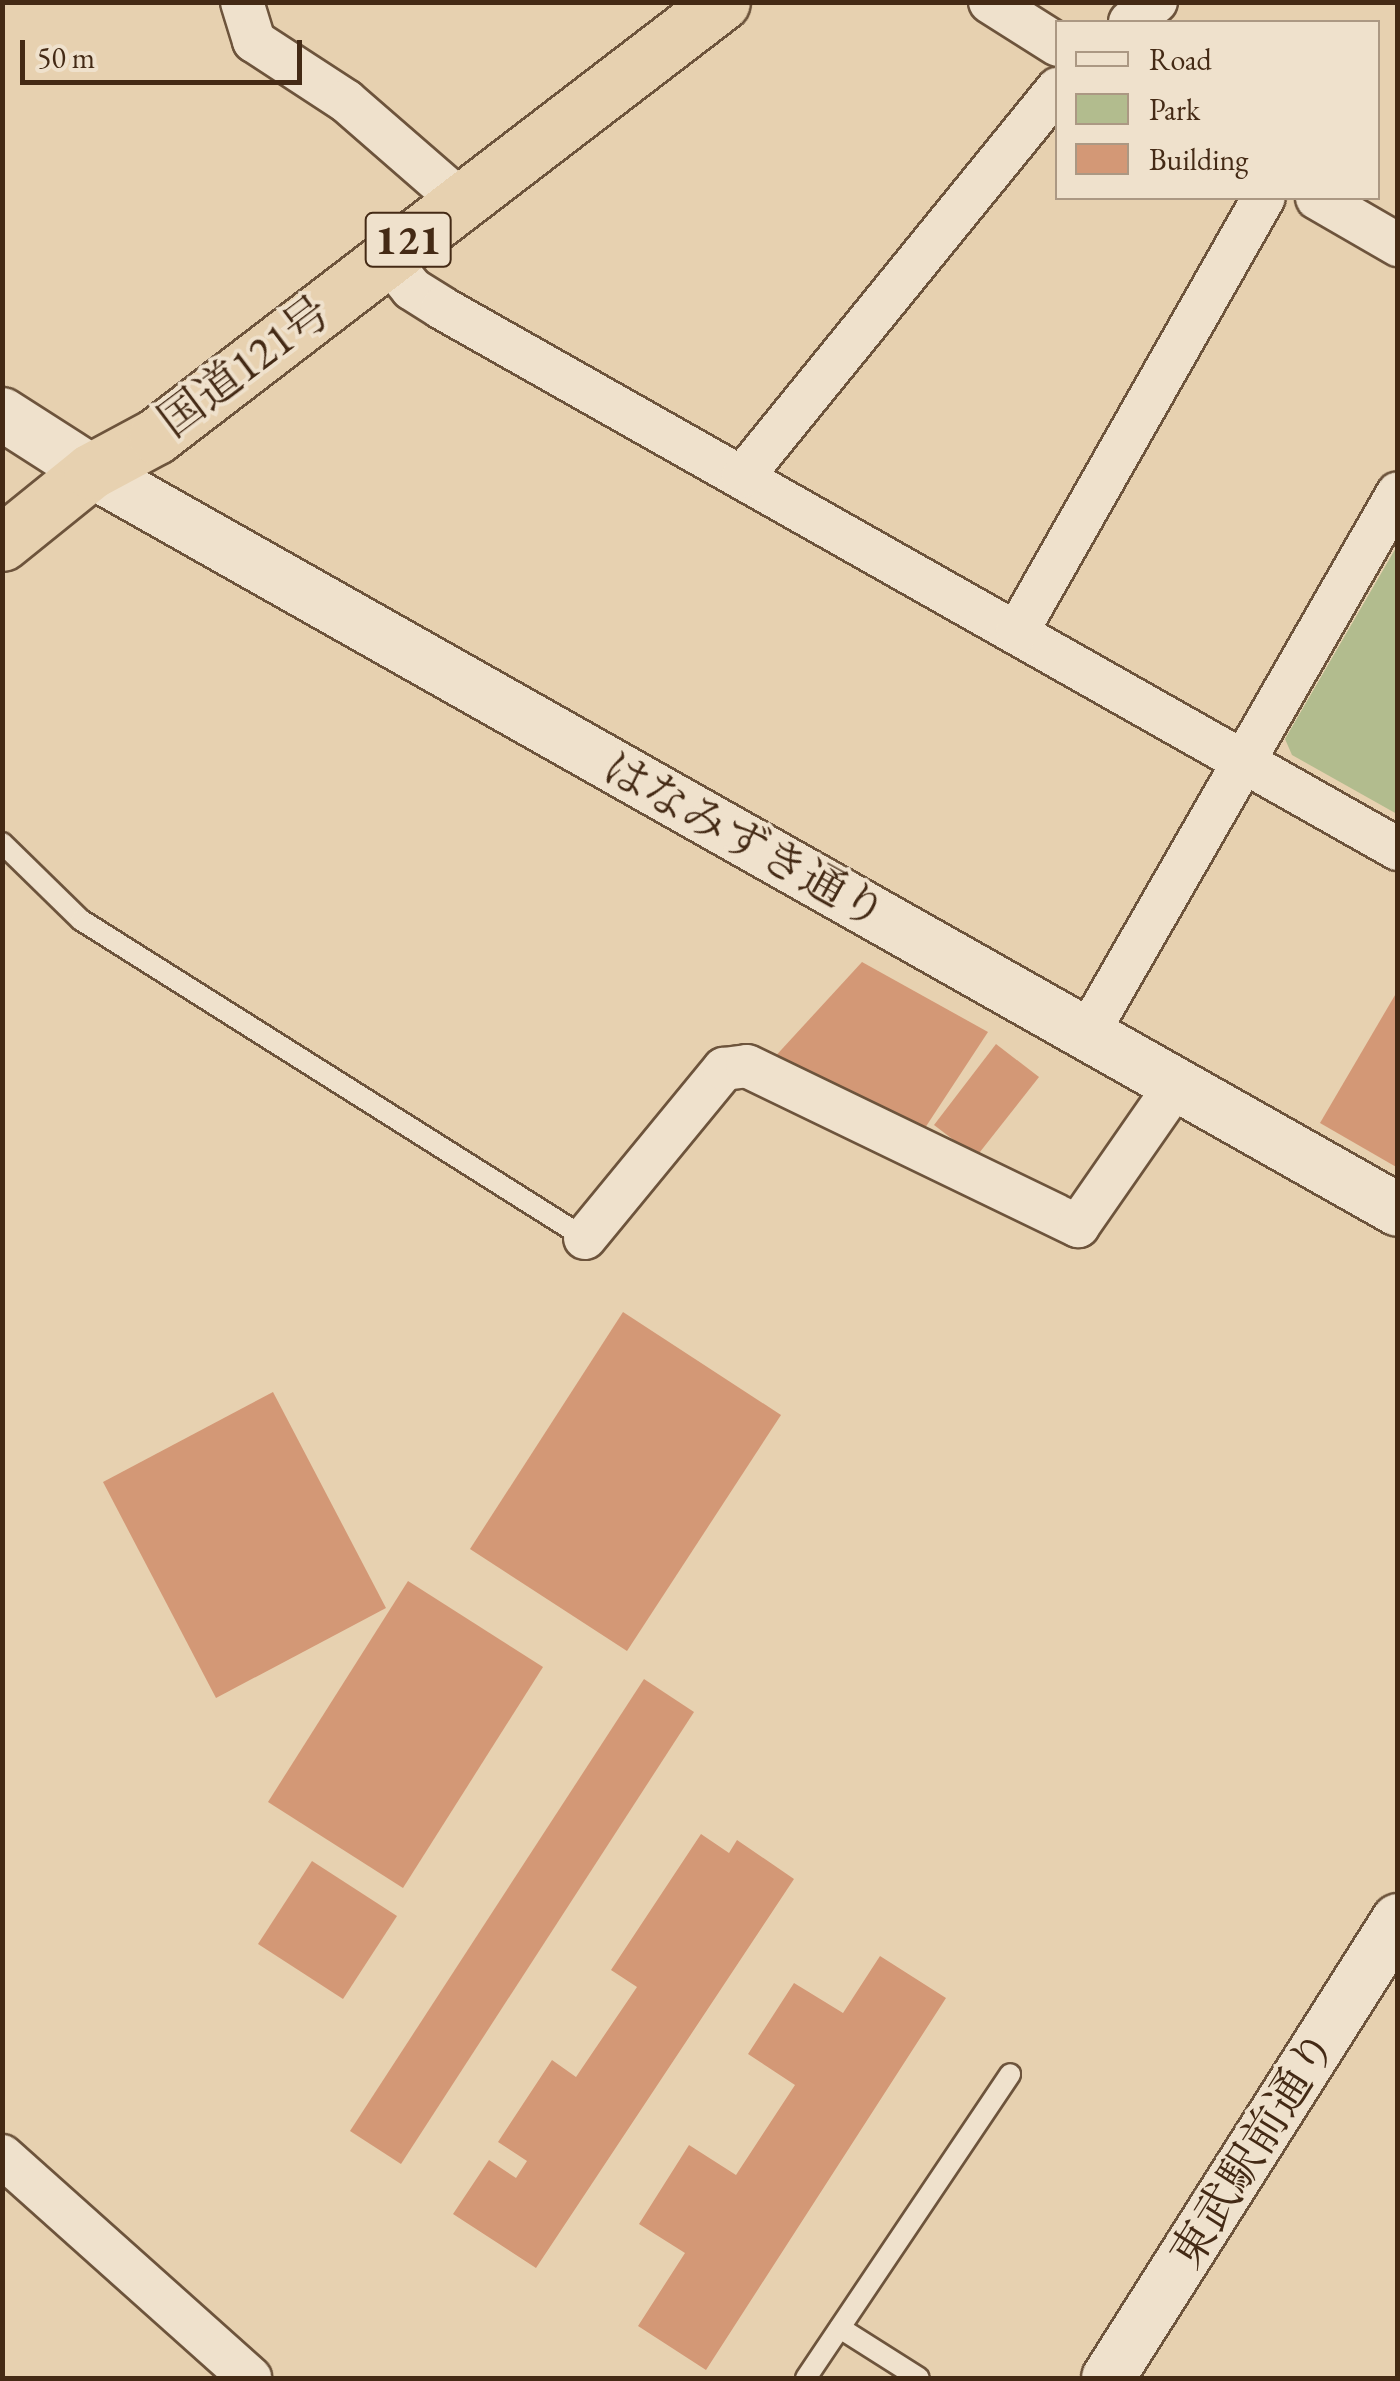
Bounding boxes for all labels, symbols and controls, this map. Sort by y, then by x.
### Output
scale bar [25,20,308,82]
legend [1055,20,1380,200]
text: 50 m [37,38,95,77]
text: Road [1149,40,1212,79]
text: Park [1149,90,1200,129]
text: Building [1149,140,1248,179]
road number: 121 [363,203,453,277]
street label: 国道121号 [148,284,340,448]
street label: はなみずき通り [594,740,896,940]
street label: 東武駅前通り [1159,2020,1347,2278]

